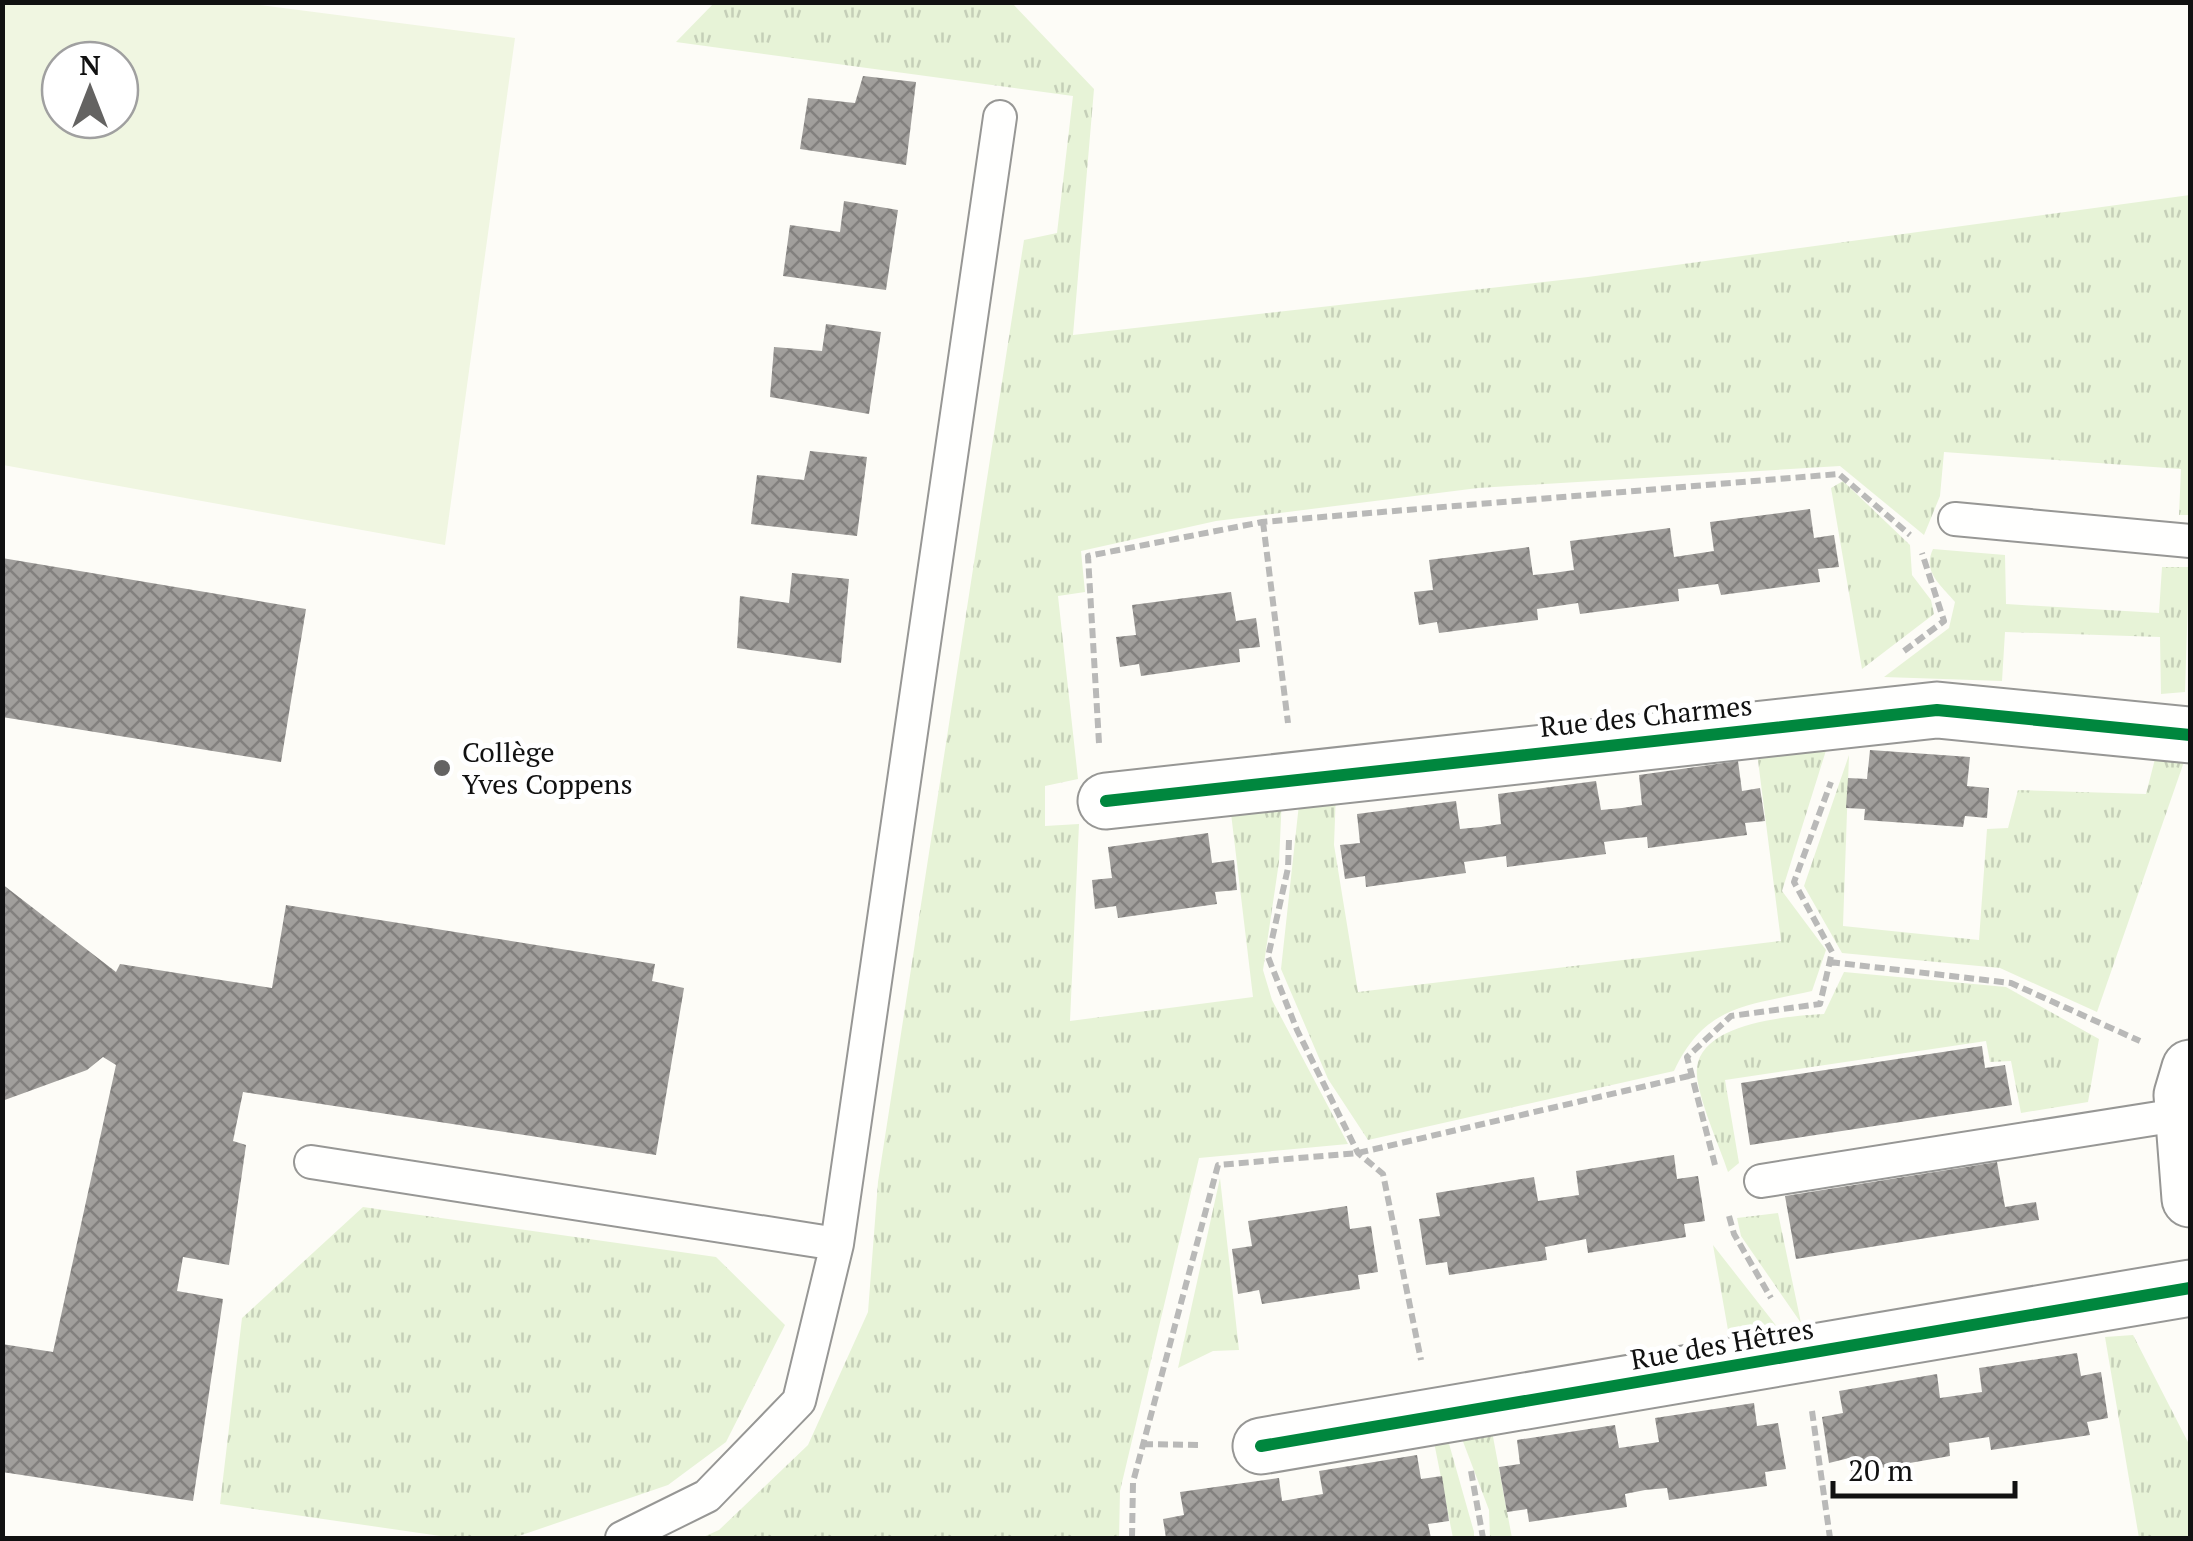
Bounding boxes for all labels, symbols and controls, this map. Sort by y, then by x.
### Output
north arrow [40,40,140,140]
text: N [79,46,101,83]
street label: Rue des Charmes [1538,686,1754,745]
place label: Collège Yves Coppens [462,733,633,802]
marker: Collège Yves Coppens [431,757,453,779]
street label: Rue des Hêtres [1628,1309,1816,1378]
scale bar [1833,1436,2016,1498]
text: 20 m [1848,1450,1913,1490]

